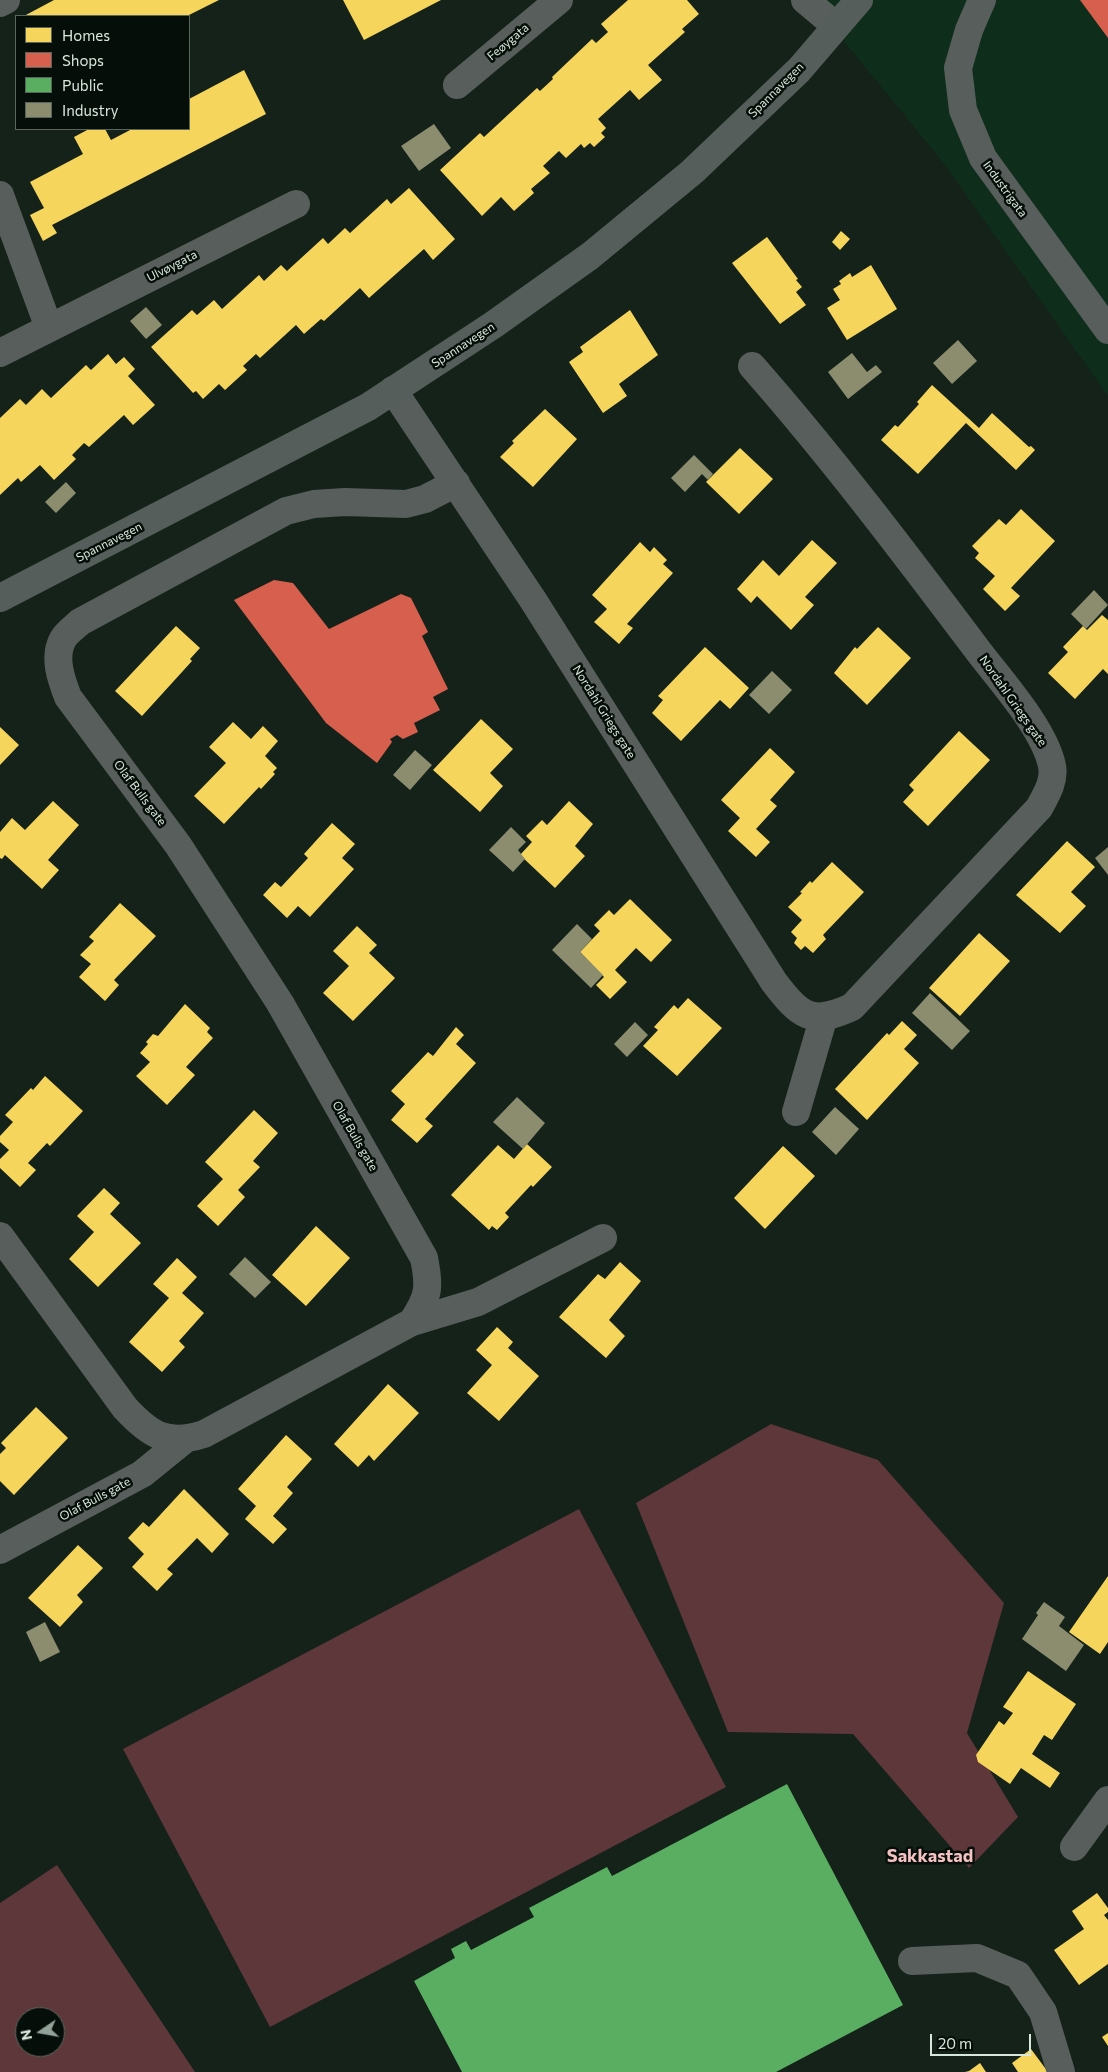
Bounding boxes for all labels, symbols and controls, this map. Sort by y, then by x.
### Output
legend [15,15,190,130]
street label: Feøygata [484,20,532,64]
text: Homes [62,26,110,44]
text: Shops [62,51,104,69]
street label: Spannavegen [745,59,807,121]
text: Public [62,76,104,94]
text: Industry [62,101,119,119]
street label: Industrigata [980,158,1030,220]
street label: Ulvøygata [144,247,200,285]
street label: Spannavegen [429,319,497,371]
street label: Spannavegen [74,519,144,565]
street label: Nordahl Griegs gate [976,653,1050,749]
street label: Nordahl Griegs gate [569,663,639,761]
street label: Olaf Bulls gate [111,757,169,829]
street label: Olaf Bulls gate [329,1098,381,1174]
street label: Olaf Bulls gate [57,1474,133,1524]
district label: Sakkastad [887,1845,973,1867]
north arrow [15,2007,65,2057]
scale bar [933,2024,1034,2056]
text: N [16,2028,35,2042]
text: 20 m [938,2034,972,2052]

